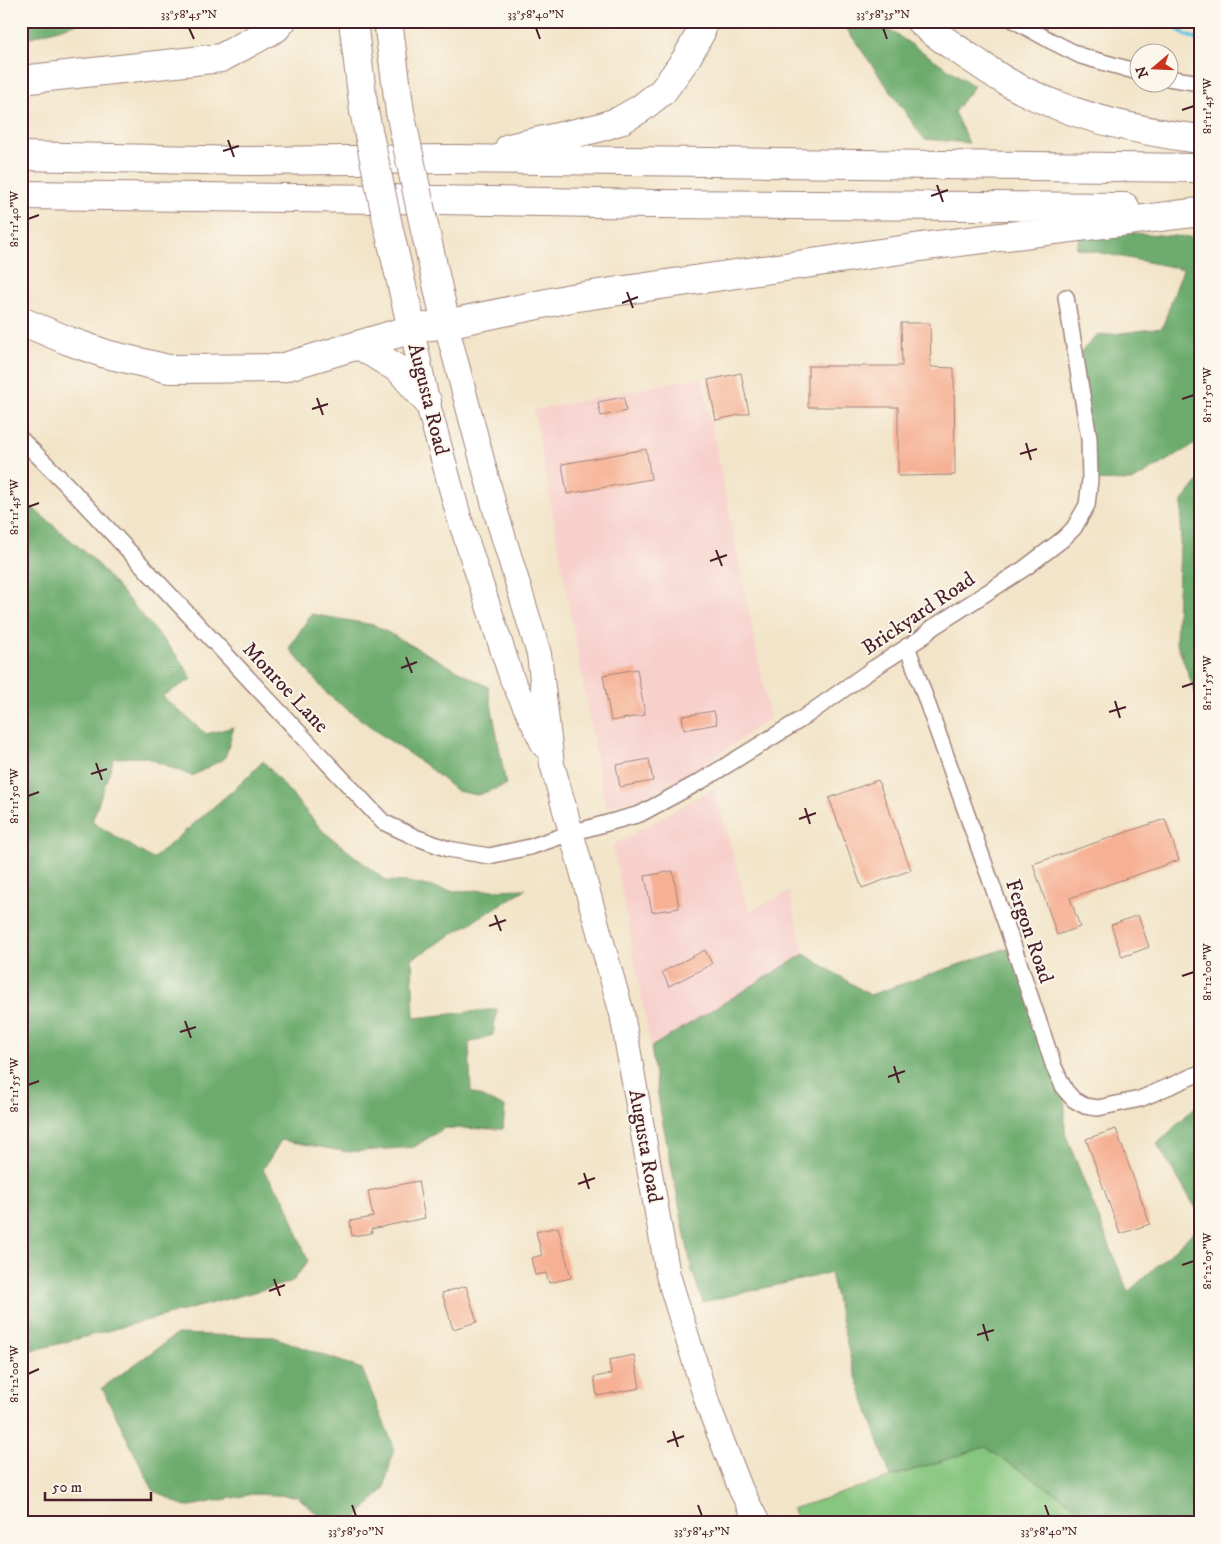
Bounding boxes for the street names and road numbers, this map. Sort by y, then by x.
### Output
street label: Augusta Road [402,341,455,458]
street label: Brickyard Road [857,566,981,661]
street label: Monroe Lane [237,637,334,739]
street label: Fergon Road [999,876,1059,987]
street label: Augusta Road [622,1088,668,1205]

